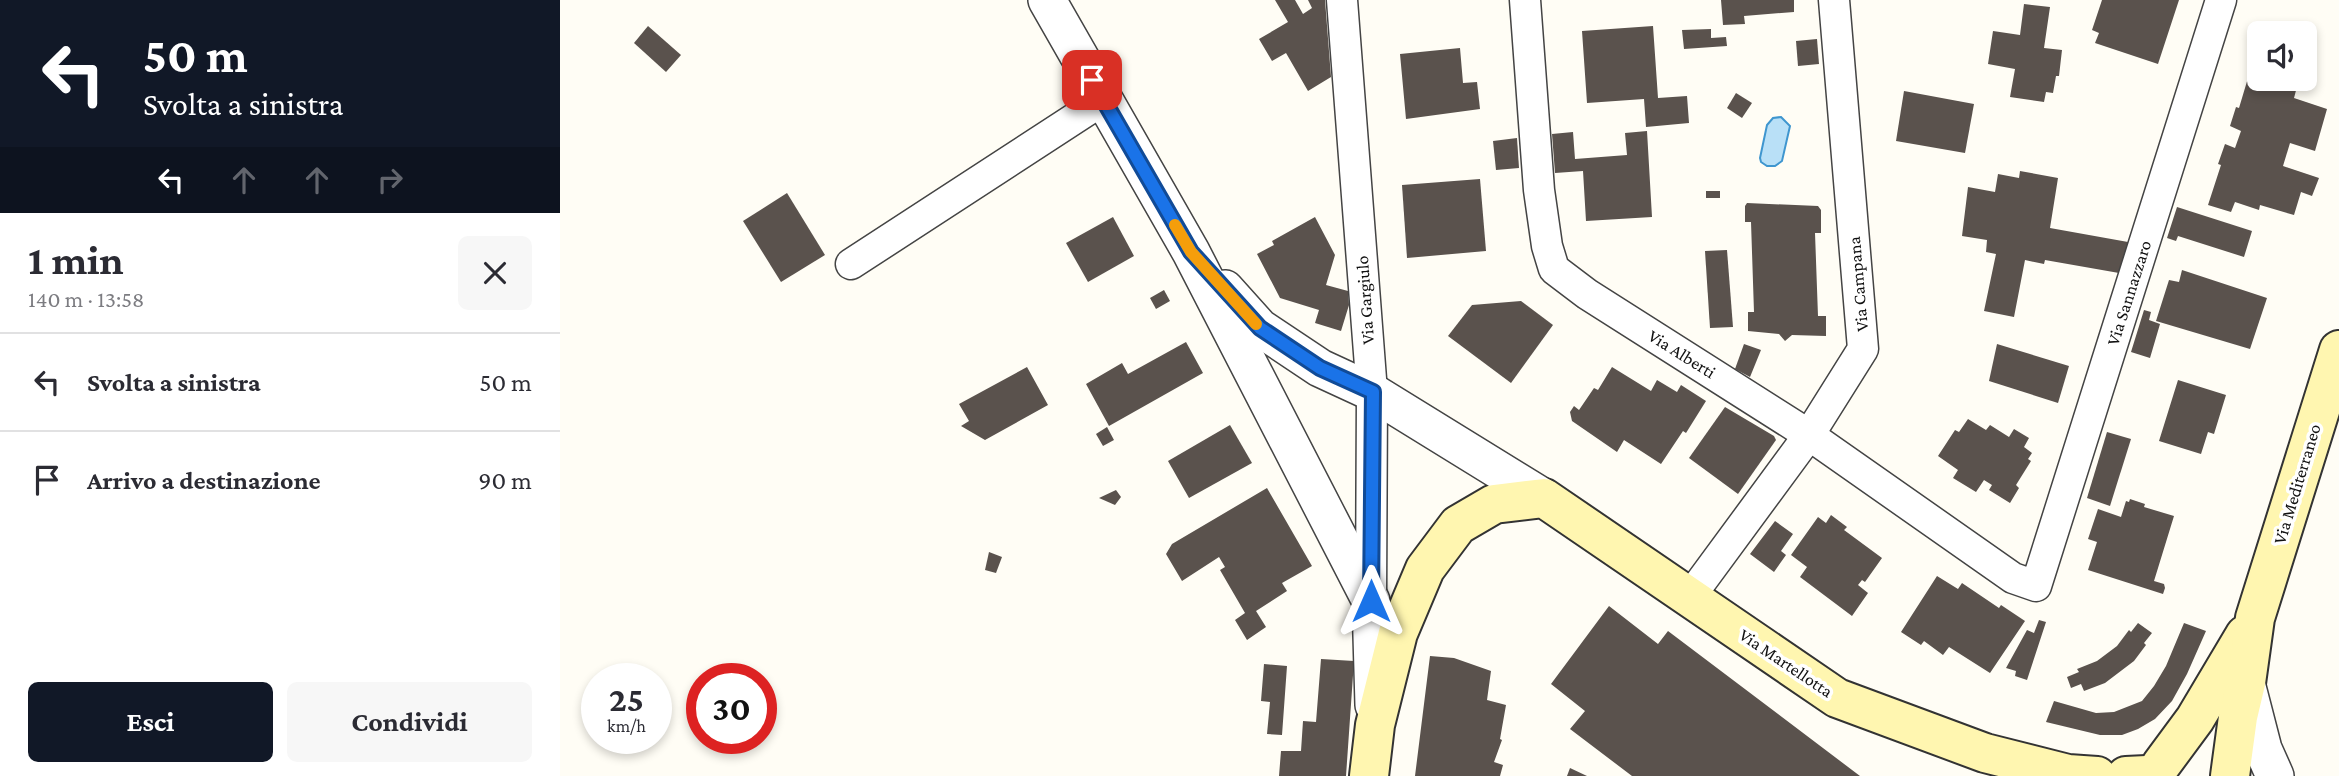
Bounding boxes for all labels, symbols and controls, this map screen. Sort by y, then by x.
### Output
map controls [2247,21,2317,91]
button: sound [2247,21,2317,91]
icon: left [28,28,119,119]
text: 50 m [143,28,248,83]
pin [1062,50,1122,110]
icon: arrive [1073,61,1111,99]
text: Svolta a sinistra [143,86,344,122]
icon: left [152,161,190,199]
icon: ahead [225,161,263,199]
icon: ahead [298,161,336,199]
icon: right [371,161,409,199]
text: 1 min [28,236,124,283]
button: close [458,236,532,310]
street label: Via Campana [1844,236,1872,332]
street label: Via Sannazzaro [2103,238,2155,348]
street label: Via Gargiulo [1352,255,1378,345]
text: 140 m · 13:58 [28,286,144,312]
street label: Via Alberti [1645,325,1720,383]
icon: left [28,363,66,401]
text: Svolta a sinistra [87,368,261,397]
text: 50 m [479,368,532,397]
street label: Via Mediterraneo [2269,421,2325,546]
icon: arrive [28,461,66,499]
text: Arrivo a destinazione [87,466,321,495]
text: 90 m [478,466,532,495]
position arrow [1334,564,1408,638]
street label: Via Martellotta [1735,624,1837,702]
speed limit sign: 30 [686,663,777,754]
text: 25 [609,680,644,719]
button: Esci [28,682,273,762]
button: Condividi [287,682,532,762]
text: km/h [607,716,646,736]

